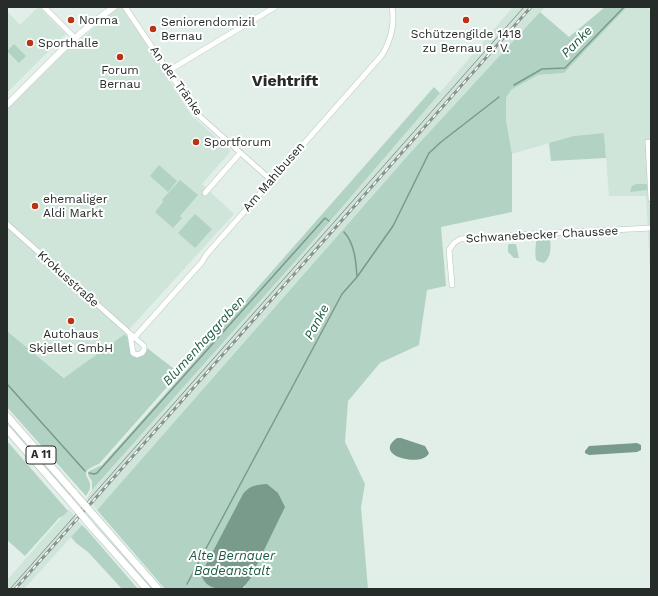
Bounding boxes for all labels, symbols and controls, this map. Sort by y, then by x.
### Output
place label: Norma [79,13,118,27]
marker: Norma [66,15,76,25]
place label: Seniorendomizil Bernau [161,15,255,43]
marker: Schützengilde 1418 zu Bernau e. V. [461,15,471,25]
water label: Panke [558,23,596,61]
marker: Seniorendomizil Bernau [148,24,158,34]
place label: Schützengilde 1418 zu Bernau e. V. [411,27,521,55]
place label: Sporthalle [38,36,98,50]
marker: Sporthalle [25,38,35,48]
street label: An der Tränke [147,43,205,119]
marker: Forum Bernau [115,52,125,62]
place label: Forum Bernau [99,63,141,91]
district label: Viehtrift [252,71,318,91]
place label: Sportforum [204,135,271,149]
marker: Sportforum [191,137,201,147]
street label: Am Mahlbusen [240,139,308,215]
place label: ehemaliger Aldi Markt [43,192,108,220]
marker: ehemaliger Aldi Markt [30,201,40,211]
street label: Schwanebecker Chaussee [465,224,619,246]
street label: Krokusstraße [34,248,102,310]
water label: Blumenhaggraben [160,293,248,389]
water label: Panke [301,302,333,342]
marker: Autohaus Skjellet GmbH [66,316,76,326]
place label: Autohaus Skjellet GmbH [29,327,113,355]
road number: A 11 [26,446,56,464]
water label: Alte Bernauer Badeanstalt [189,548,275,579]

